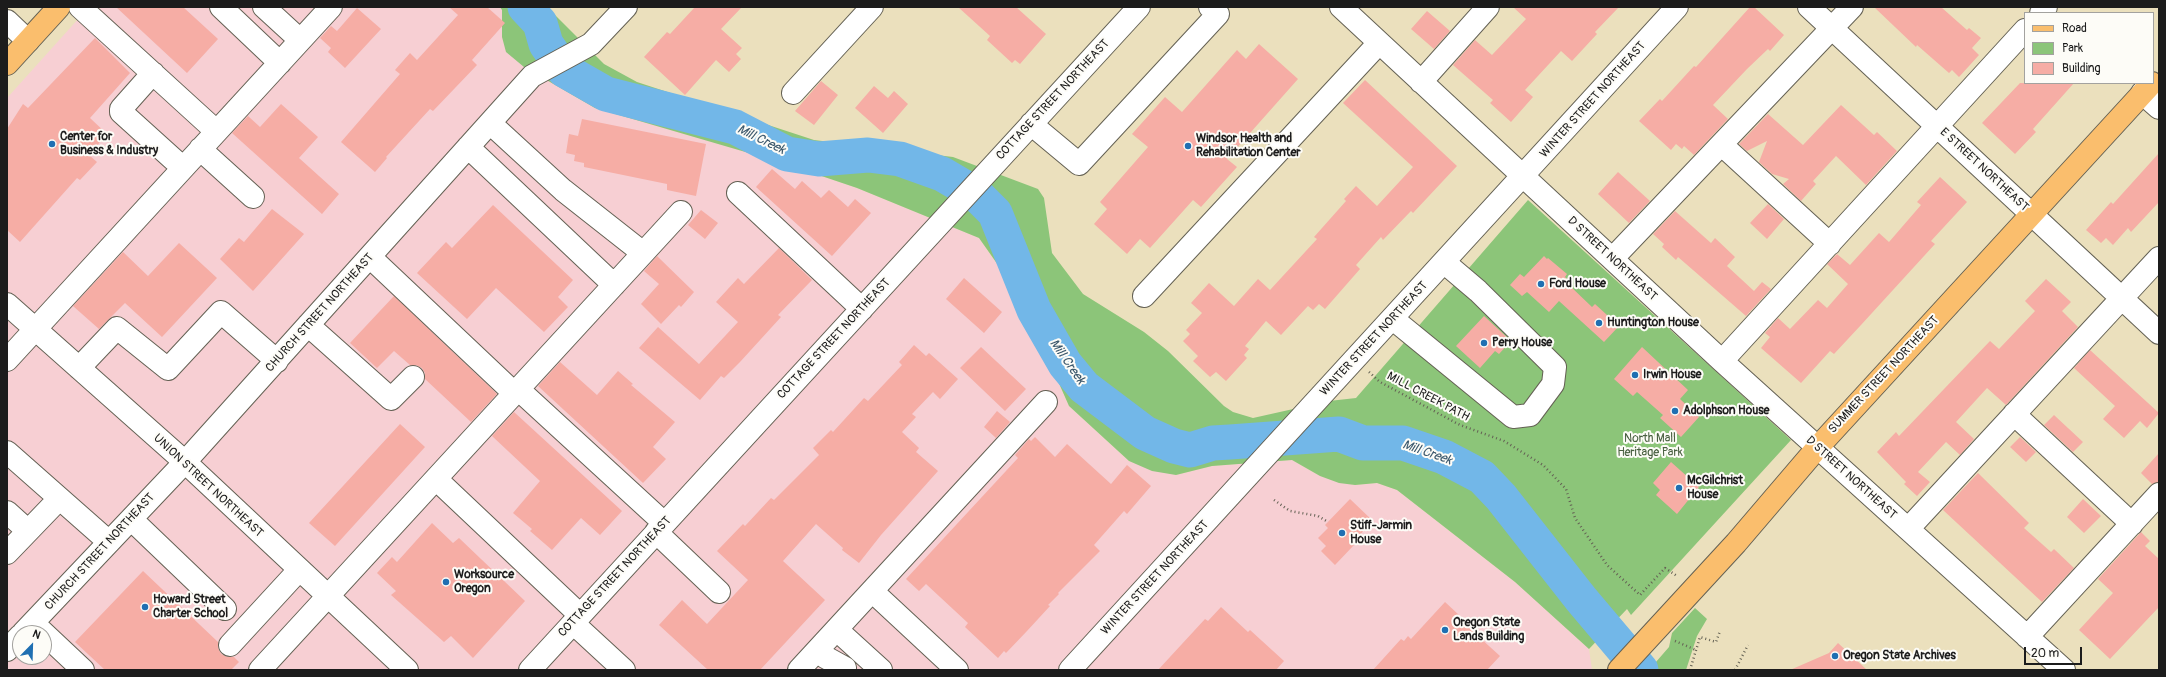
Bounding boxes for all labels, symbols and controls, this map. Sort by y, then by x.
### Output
legend [2024,12,2154,84]
text: Road [2062,21,2087,36]
street label: COTTAGE STREET NORTHEAST [993,37,1113,163]
street label: WINTER STREET NORTHEAST [1537,39,1649,161]
text: Park [2062,41,2083,56]
text: Building [2062,61,2101,76]
water label: Mill Creek [735,122,787,158]
street label: E STREET NORTHEAST [1937,125,2031,215]
place label: Center for Business & Industry [60,130,158,158]
place label: Windsor Health and Rehabilitation Center [1196,132,1301,160]
marker: Center for Business & Industry [47,139,57,149]
marker: Windsor Health and Rehabilitation Center [1183,141,1193,151]
street label: D STREET NORTHEAST [1564,214,1660,304]
street label: CHURCH STREET NORTHEAST [263,251,377,375]
street label: COTTAGE STREET NORTHEAST [774,276,894,402]
place label: Ford House [1549,277,1606,291]
street label: WINTER STREET NORTHEAST [1317,279,1431,399]
marker: Ford House [1536,279,1546,289]
street label: SUMMER STREET NORTHEAST [1826,313,1942,437]
place label: Huntington House [1607,316,1699,330]
marker: Huntington House [1594,318,1604,328]
place label: Perry House [1492,336,1552,350]
water label: Mill Creek [1046,337,1088,387]
marker: Perry House [1479,338,1489,348]
place label: Irwin House [1643,368,1702,382]
street label: MILL CREEK PATH [1384,369,1472,425]
marker: Irwin House [1630,370,1640,380]
place label: Adolphson House [1683,404,1769,418]
marker: Adolphson House [1670,406,1680,416]
street label: UNION STREET NORTHEAST [150,431,266,541]
park label: North Mall Heritage Park [1617,432,1683,460]
street label: D STREET NORTHEAST [1803,433,1899,523]
water label: Mill Creek [1400,437,1454,469]
place label: McGilchrist House [1687,474,1743,502]
marker: McGilchrist House [1674,483,1684,493]
street label: CHURCH STREET NORTHEAST [42,491,158,613]
street label: COTTAGE STREET NORTHEAST [555,514,675,640]
street label: WINTER STREET NORTHEAST [1098,518,1212,638]
place label: Stiff-Jarmin House [1350,519,1412,547]
marker: Stiff-Jarmin House [1337,528,1347,538]
place label: Worksource Oregon [454,568,514,596]
marker: Worksource Oregon [441,577,451,587]
place label: Howard Street Charter School [153,593,228,621]
marker: Howard Street Charter School [140,602,150,612]
place label: Oregon State Lands Building [1453,616,1524,644]
north arrow [12,625,52,665]
marker: Oregon State Lands Building [1440,625,1450,635]
text: N [31,627,42,642]
scale bar [2026,639,2084,665]
text: 20 m [2031,646,2059,661]
place label: Oregon State Archives [1843,649,1956,663]
marker: Oregon State Archives [1830,651,1840,661]

